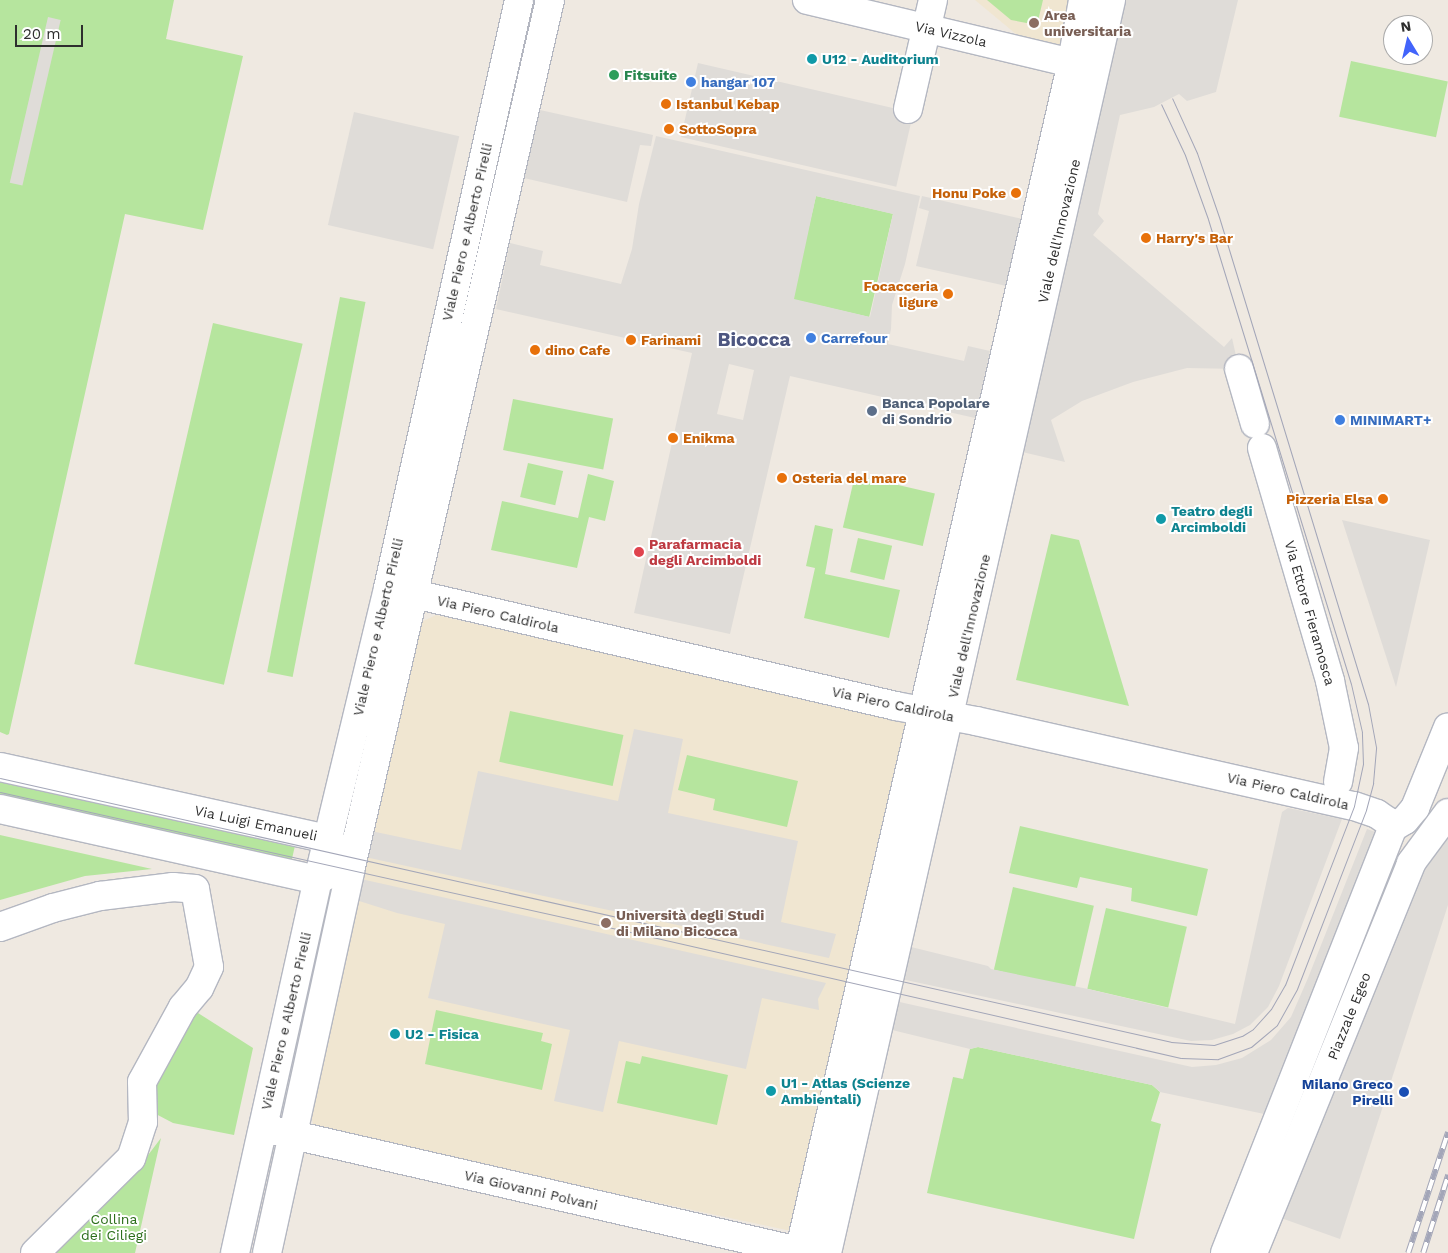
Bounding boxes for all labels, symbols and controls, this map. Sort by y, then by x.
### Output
place label: Area universitaria [1044,7,1131,40]
scale bar [18,15,85,47]
north arrow [1383,15,1433,65]
marker: Area universitaria [1028,17,1040,29]
text: N [1399,17,1412,35]
street label: Via Vizzola [913,18,989,50]
text: 20 m [23,25,61,43]
place label: U12 - Auditorium [822,51,939,67]
marker: U12 - Auditorium [806,53,818,65]
place label: Fitsuite [624,67,677,83]
marker: Fitsuite [608,69,620,81]
place label: hangar 107 [701,74,776,90]
marker: hangar 107 [685,76,697,88]
place label: Istanbul Kebap [676,96,780,112]
marker: Istanbul Kebap [660,98,672,110]
place label: SottoSopra [679,121,757,137]
marker: SottoSopra [663,123,675,135]
street label: Viale Piero e Alberto Pirelli [438,141,496,323]
street label: Viale dell'Innovazione [1034,157,1084,305]
place label: Honu Poke [932,185,1006,201]
marker: Honu Poke [1010,187,1022,199]
place label: Harry's Bar [1156,230,1233,246]
marker: Harry's Bar [1140,232,1152,244]
place label: Focacceria ligure [864,278,938,310]
marker: Focacceria ligure [942,288,954,300]
district label: Bicocca [717,329,791,351]
place label: Carrefour [821,330,887,346]
place label: Farinami [641,332,701,348]
marker: Carrefour [805,332,817,344]
marker: Farinami [625,334,637,346]
place label: dino Cafe [545,342,610,358]
marker: dino Cafe [529,344,541,356]
place label: Banca Popolare di Sondrio [882,395,990,428]
marker: Banca Popolare di Sondrio [866,405,878,417]
place label: MINIMART+ [1350,412,1431,428]
marker: MINIMART+ [1334,414,1346,426]
place label: Enikma [683,430,735,446]
marker: Enikma [667,432,679,444]
place label: Osteria del mare [792,470,907,486]
marker: Osteria del mare [776,472,788,484]
place label: Pizzeria Elsa [1286,491,1373,507]
marker: Pizzeria Elsa [1377,493,1389,505]
place label: Teatro degli Arcimboldi [1171,503,1253,536]
marker: Teatro degli Arcimboldi [1155,513,1167,525]
street label: Viale Piero e Alberto Pirelli [349,536,407,718]
place label: Parafarmacia degli Arcimboldi [649,536,762,568]
street label: Via Ettore Fieramosca [1281,538,1339,688]
marker: Parafarmacia degli Arcimboldi [633,546,645,558]
street label: Viale dell'Innovazione [944,552,994,700]
street label: Via Piero Caldirola [435,592,561,636]
street label: Via Piero Caldirola [830,683,956,725]
street label: Via Piero Caldirola [1225,769,1351,813]
street label: Via Luigi Emanueli [193,802,319,844]
place label: Università degli Studi di Milano Bicocca [616,907,764,940]
marker: Università degli Studi di Milano Bicocca [600,917,612,929]
street label: Viale Piero e Alberto Pirelli [257,930,315,1112]
street label: Piazzale Egeo [1324,970,1374,1062]
place label: U2 - Fisica [405,1026,479,1042]
marker: U2 - Fisica [389,1028,401,1040]
place label: U1 - Atlas (Scienze Ambientali) [781,1075,910,1108]
place label: Milano Greco Pirelli [1302,1076,1393,1108]
marker: U1 - Atlas (Scienze Ambientali) [765,1085,777,1097]
marker: Milano Greco Pirelli [1397,1085,1411,1099]
street label: Via Giovanni Polvani [462,1166,600,1214]
park label: Collina dei Ciliegi [81,1211,147,1244]

